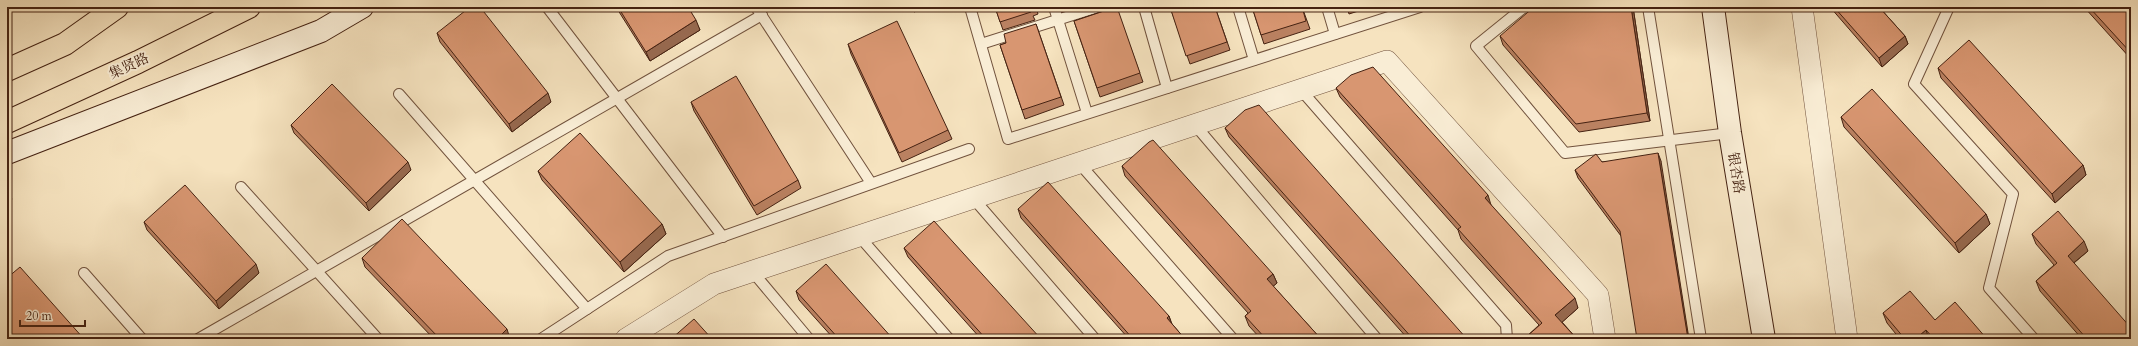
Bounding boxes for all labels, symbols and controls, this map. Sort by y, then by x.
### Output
street label: 集贤路 [106,49,152,83]
street label: 银杏路 [1723,151,1749,195]
scale bar [20,302,85,328]
text: 20 m [26,308,53,324]

